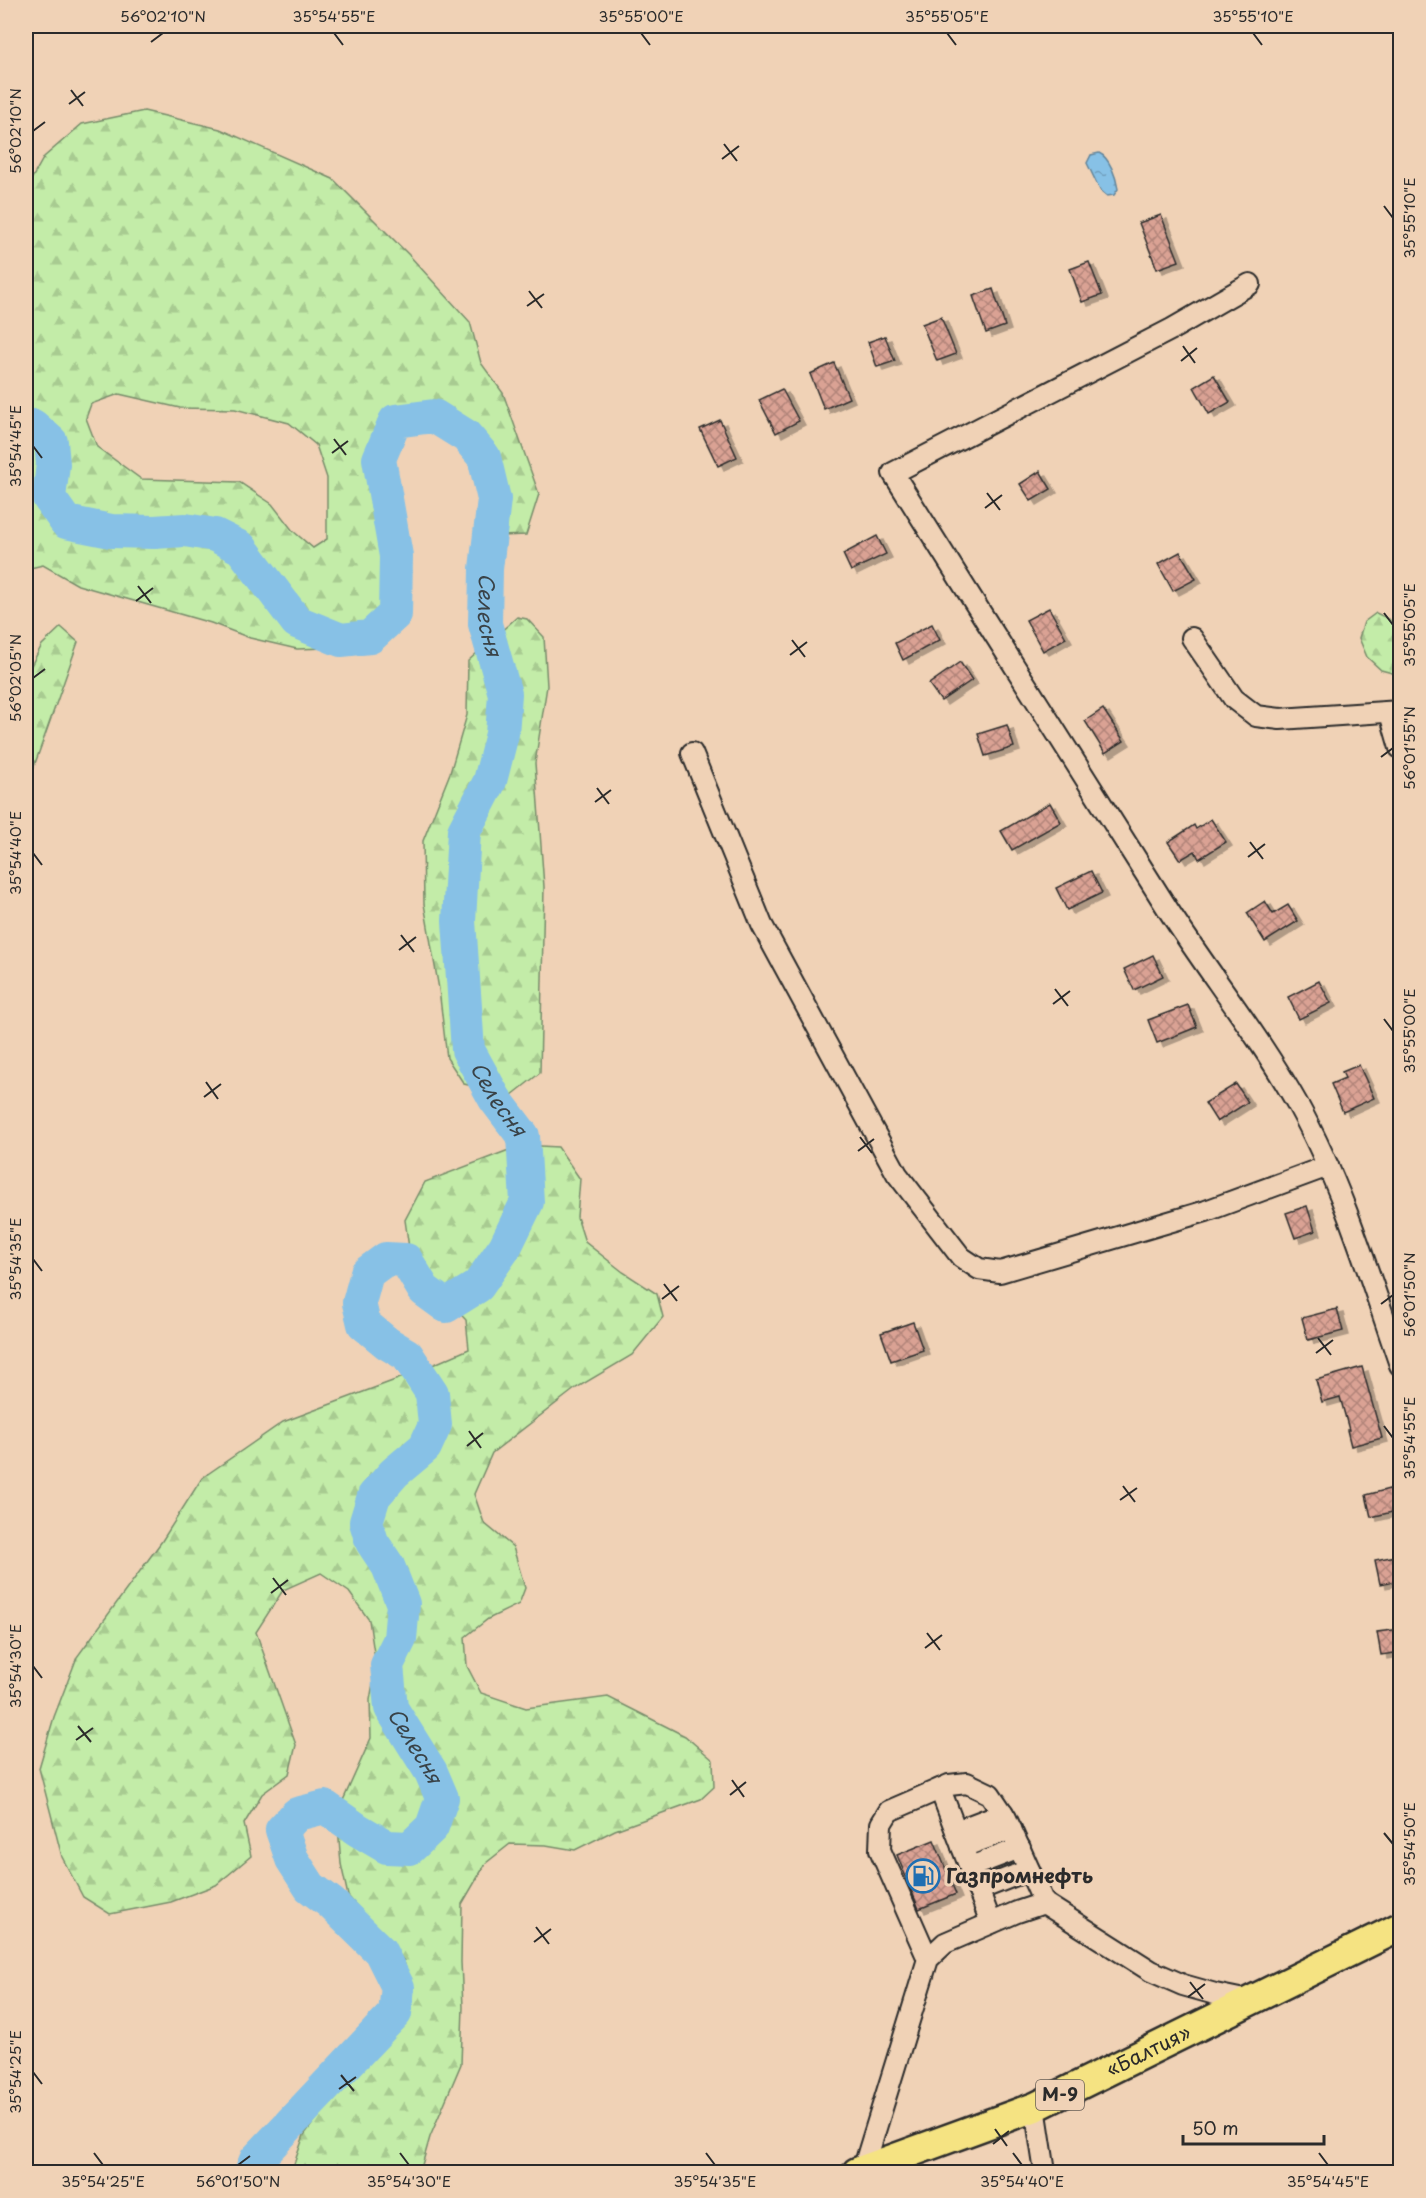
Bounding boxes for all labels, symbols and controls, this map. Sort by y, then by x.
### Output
text: 56°02'10"N [120,4,206,27]
text: 35°54'55"E [293,4,375,27]
text: 35°55'00"E [598,4,684,27]
text: 35°55'05"E [905,4,989,27]
text: 35°55'10"E [1212,4,1294,27]
text: 56°02'10"N [3,88,26,174]
text: 35°55'10"E [1397,177,1420,259]
text: 35°54'45"E [3,405,26,487]
water label: Селесня [471,573,512,661]
text: 35°55'05"E [1397,583,1420,667]
text: 56°02'05"N [3,634,26,722]
text: 56°01'55"N [1397,706,1420,790]
text: 35°54'40"E [3,811,26,895]
text: 35°55'00"E [1397,988,1420,1074]
water label: Селесня [463,1055,537,1144]
text: 35°54'35"E [3,1218,26,1300]
text: 56°01'50"N [1397,1252,1420,1338]
text: 35°54'55"E [1397,1397,1420,1479]
text: 35°54'30"E [3,1624,26,1708]
water label: Селесня [381,1701,453,1789]
text: 35°54'50"E [1397,1802,1420,1886]
fuel station icon: Газпромнефть [905,1858,941,1894]
place label: Газпромнефть [946,1860,1094,1890]
street label: «Балтия» [1100,2017,1196,2084]
text: 35°54'25"E [3,2030,26,2114]
road number: М-9 [1036,2080,1084,2110]
scale bar [1183,2108,1324,2146]
text: 50 m [1192,2114,1239,2141]
text: 35°54'25"E [61,2169,145,2192]
text: 56°01'50"N [195,2169,281,2192]
text: 35°54'30"E [367,2169,451,2192]
text: 35°54'35"E [674,2169,756,2192]
text: 35°54'40"E [980,2169,1064,2192]
text: 35°54'45"E [1287,2169,1369,2192]

